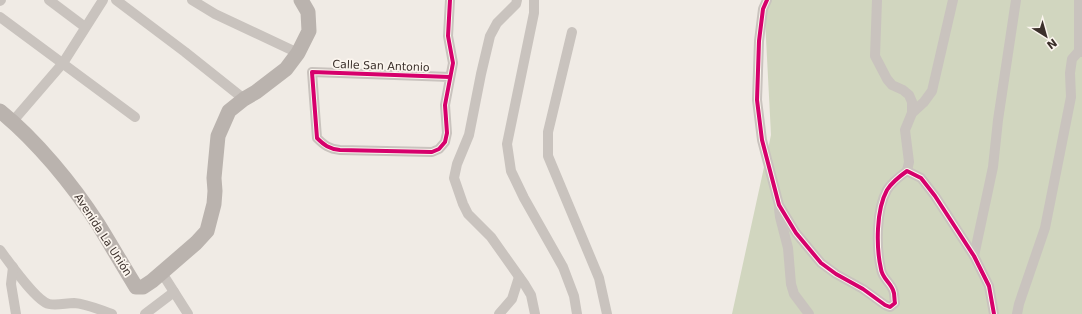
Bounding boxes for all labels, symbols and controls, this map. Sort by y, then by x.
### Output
north arrow [1026,16,1066,56]
text: N [1044,36,1059,52]
street label: Calle San Antonio [332,58,430,74]
street label: Avenida La Unión [72,191,134,279]

